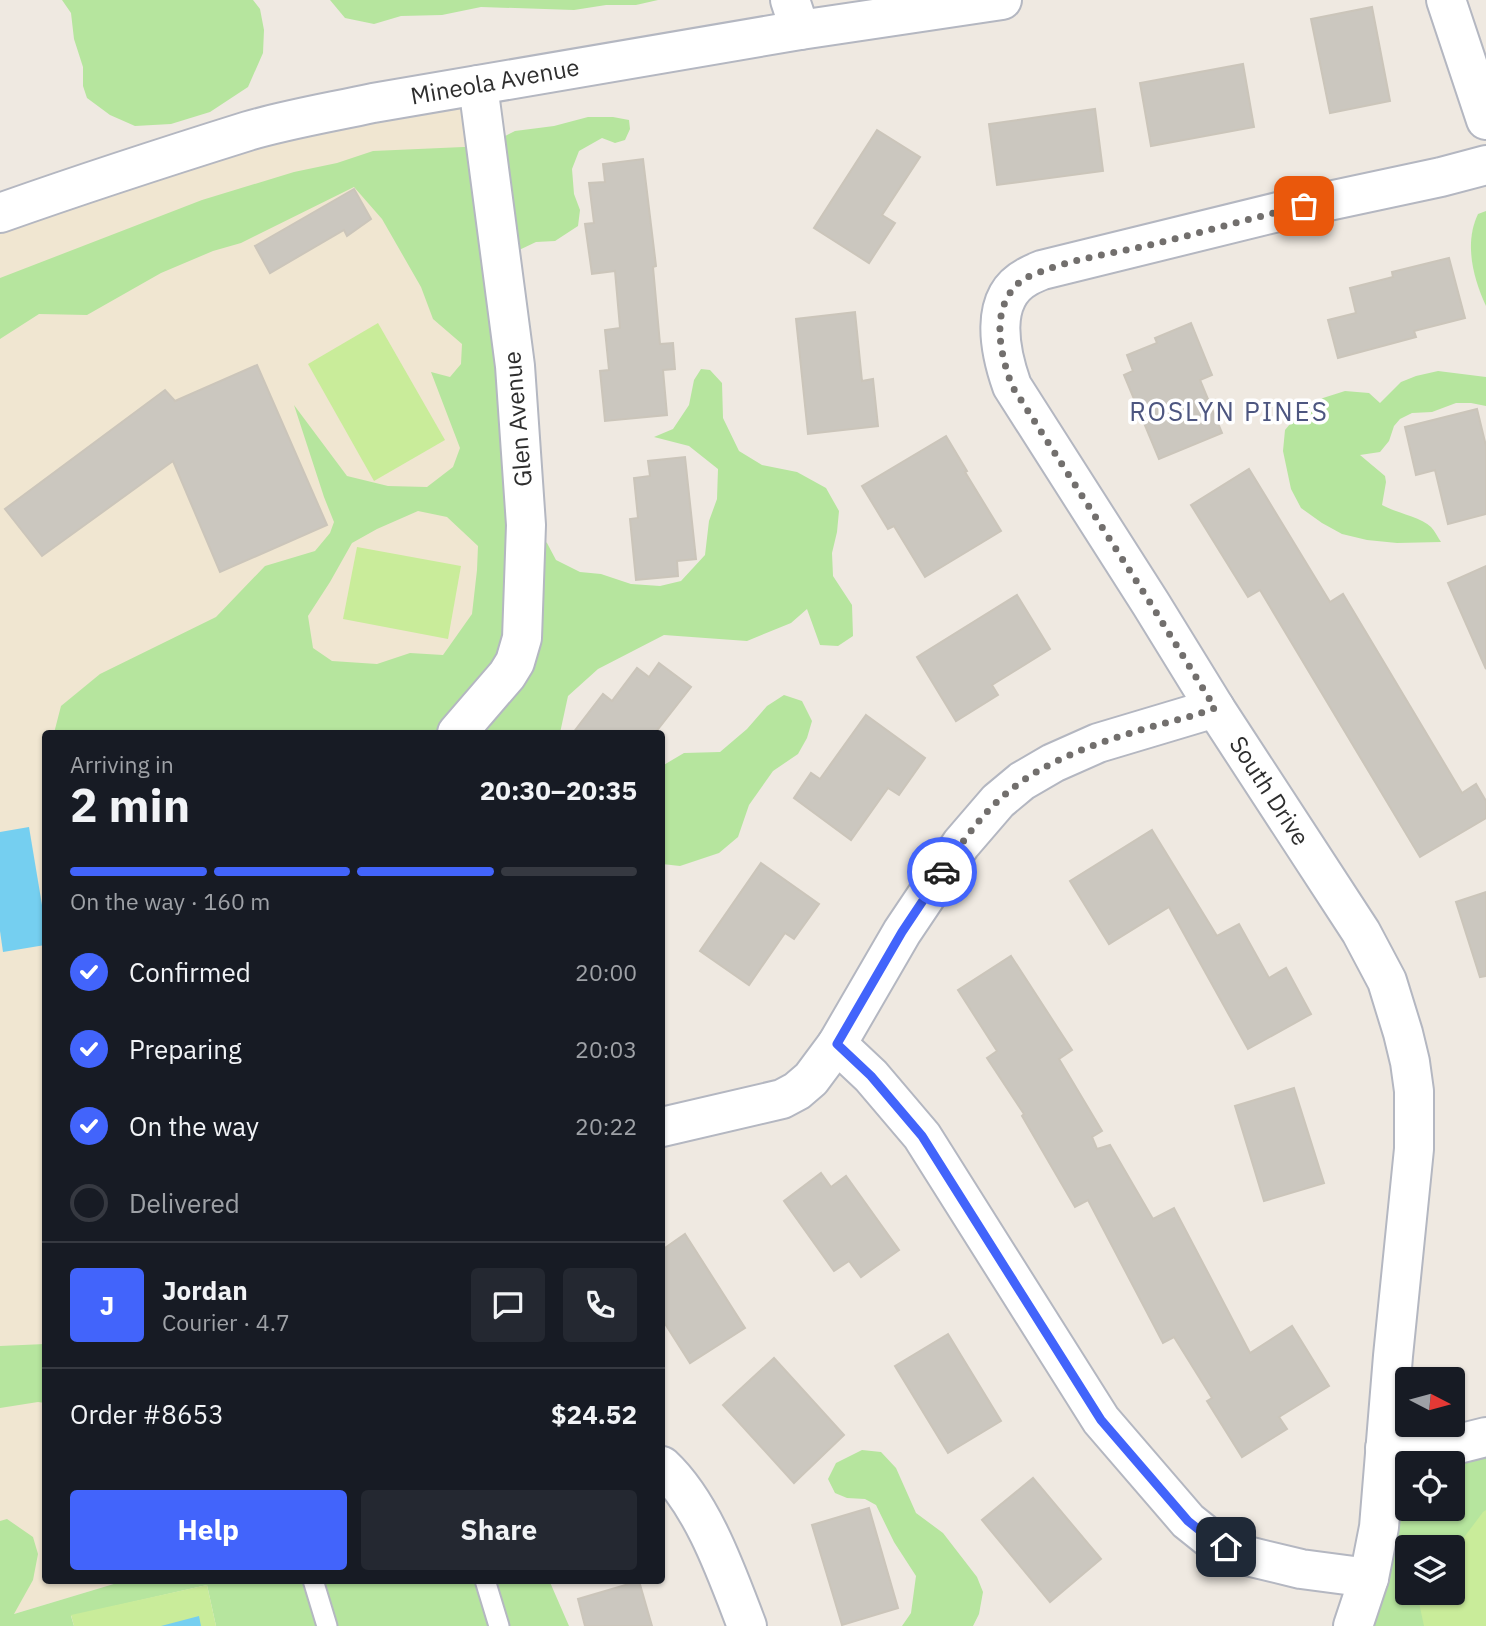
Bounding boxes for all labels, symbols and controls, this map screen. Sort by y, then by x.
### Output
street label: Mineola Avenue [408,50,582,112]
pin [1274,176,1334,236]
icon: bag [1285,187,1323,225]
street label: Glen Avenue [495,350,539,488]
district label: ROSLYN PINES [1129,394,1329,428]
street label: South Drive [1223,730,1317,851]
text: Arriving in [70,749,174,779]
text: 20:30–20:35 [480,773,637,807]
text: 2 min [70,775,190,835]
courier [907,837,977,907]
icon: car [923,853,961,891]
text: On the way · 160 m [70,886,270,916]
icon: check [70,953,108,991]
text: Confirmed [129,955,251,989]
text: 20:00 [575,957,637,987]
icon: check [70,1030,108,1068]
text: Preparing [129,1032,242,1066]
text: 20:03 [575,1034,637,1064]
icon: check [70,1107,108,1145]
text: On the way [129,1109,259,1143]
text: 20:22 [575,1111,637,1141]
text: Delivered [129,1186,240,1220]
button: chat [471,1268,545,1342]
button: phone [563,1268,637,1342]
text: Jordan [162,1273,248,1307]
text: J [100,1288,114,1322]
text: Courier · 4.7 [162,1307,290,1337]
north arrow [1395,1367,1465,1437]
map controls [1395,1367,1465,1605]
text: Order #8653 [70,1397,224,1431]
text: $24.52 [551,1397,637,1431]
button: locate [1395,1451,1465,1521]
button: Help [70,1490,347,1570]
button: Share [361,1490,637,1570]
pin [1196,1517,1256,1577]
icon: home [1207,1528,1245,1566]
button: layers [1395,1535,1465,1605]

